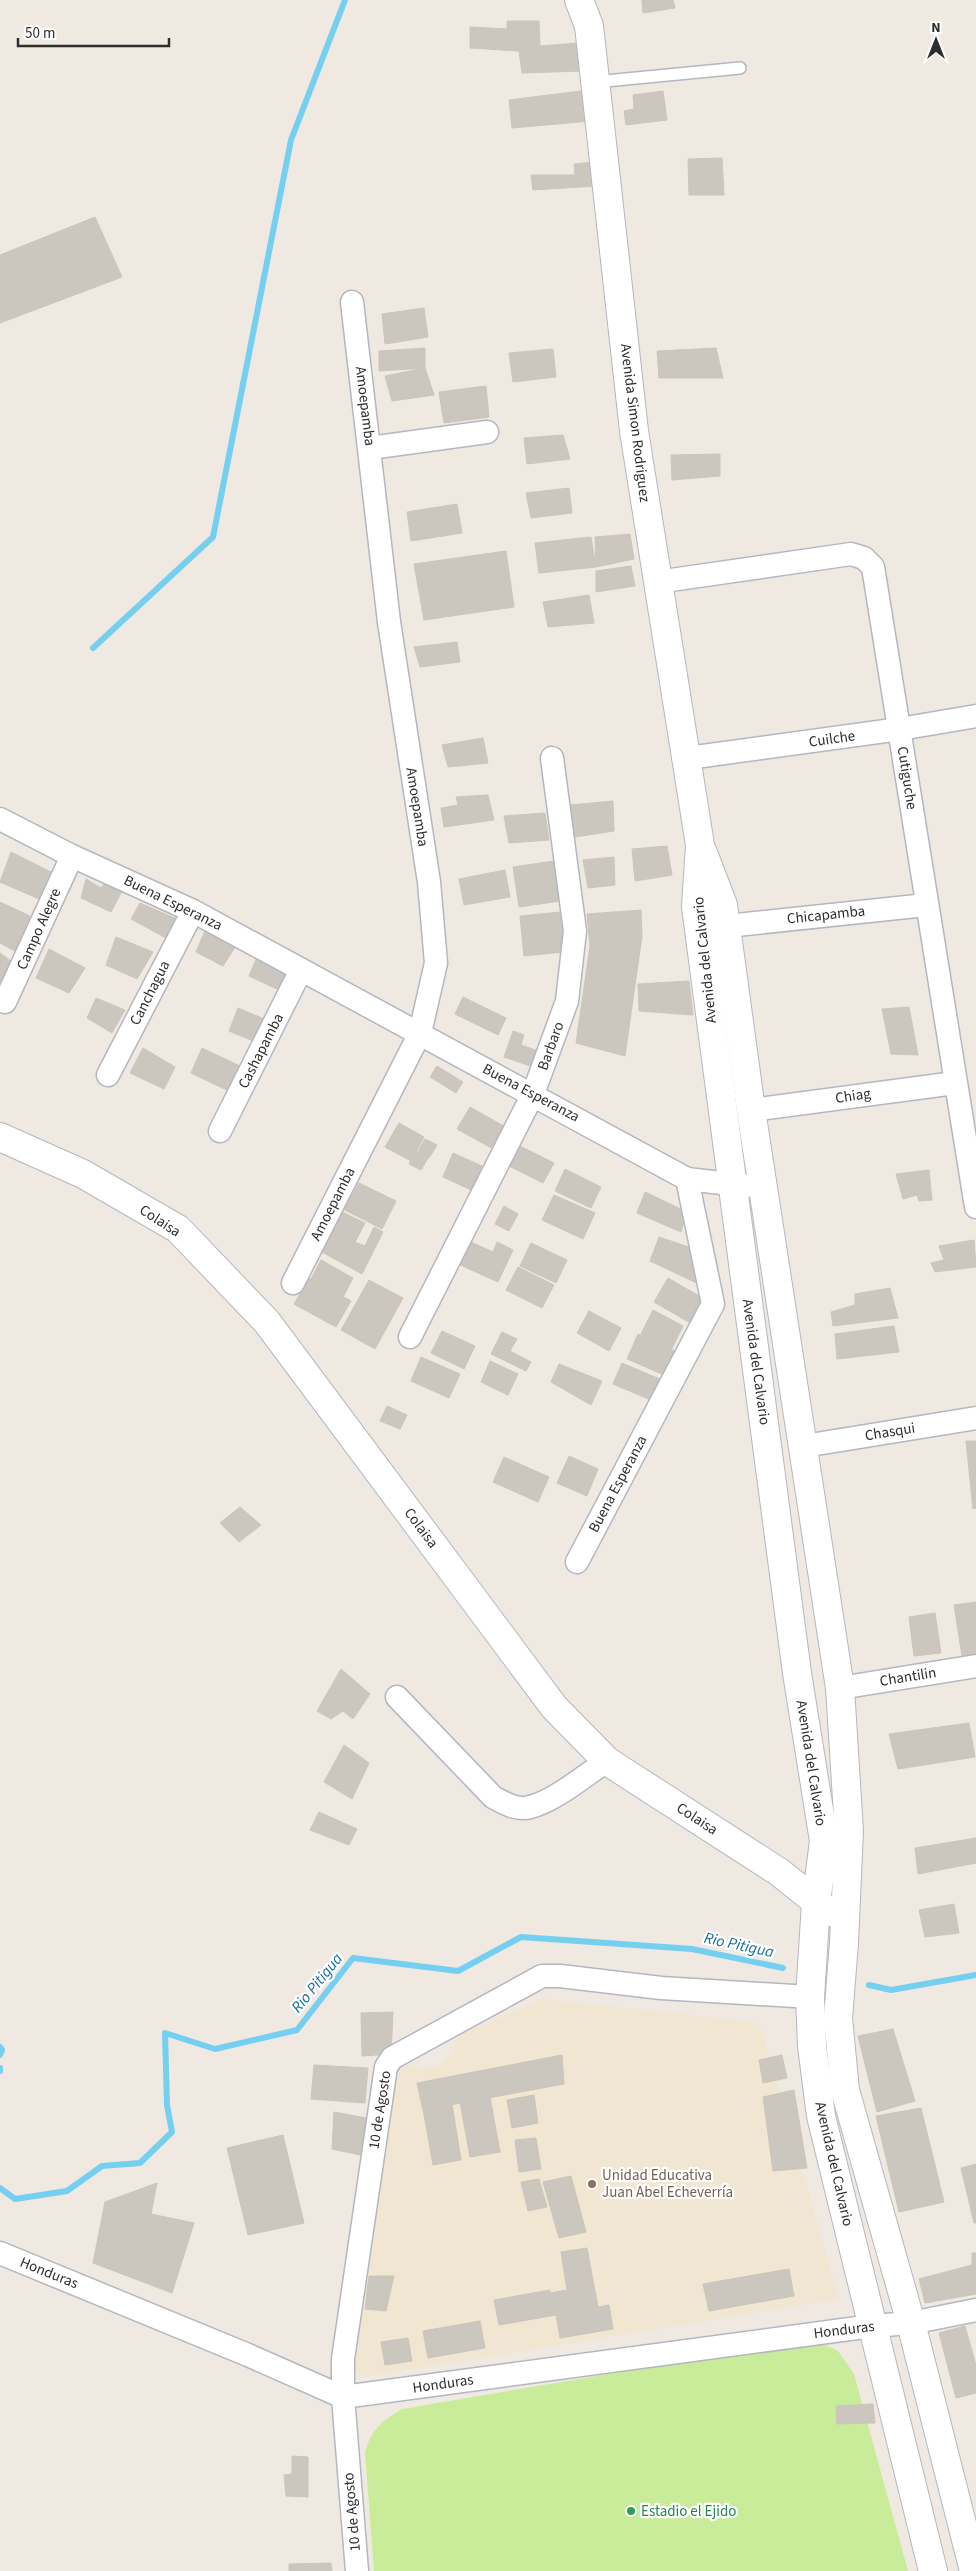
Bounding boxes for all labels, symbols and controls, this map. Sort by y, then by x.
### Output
scale bar [18,15,169,47]
north arrow [911,15,961,65]
text: N [931,18,941,38]
text: 50 m [25,23,55,44]
street label: Avenida Simon Rodriguez [615,342,655,504]
street label: Amoepamba [350,365,380,447]
street label: Cuilche [807,725,857,753]
street label: Cutiguche [892,745,922,811]
street label: Amoepamba [400,766,434,848]
street label: Buena Esperanza [120,870,226,936]
street label: Campo Alegre [12,885,66,973]
street label: Avenida del Calvario [688,896,722,1024]
street label: Chicapamba [786,900,866,930]
street label: Canchagua [125,957,175,1029]
street label: Cashapamba [233,1010,289,1092]
street label: Barbaro [533,1019,569,1073]
street label: Buena Esperanza [479,1059,583,1127]
street label: Chiag [834,1083,872,1109]
street label: Amoepamba [306,1164,360,1244]
street label: Colaisa [135,1200,185,1242]
street label: Avenida del Calvario [737,1298,775,1426]
street label: Chasqui [863,1418,917,1446]
street label: Buena Esperanza [584,1432,652,1536]
street label: Colaisa [399,1503,443,1553]
street label: Chantilin [878,1662,938,1692]
street label: Avenida del Calvario [791,1699,831,1827]
street label: Colaisa [672,1798,722,1840]
water label: Rio Pitigua [702,1927,776,1963]
water label: Rio Pitigua [286,1948,348,2018]
street label: 10 de Agosto [363,2069,397,2151]
street label: Avenida del Calvario [809,2100,859,2228]
place label: Unidad Educativa Juan Abel Echeverría [602,2165,733,2203]
marker: Unidad Educativa Juan Abel Echeverría [586,2178,598,2190]
street label: Honduras [17,2252,81,2294]
street label: Honduras [812,2316,876,2344]
street label: Honduras [411,2369,475,2399]
street label: 10 de Agosto [338,2472,366,2552]
place label: Estadio el Ejido [641,2501,736,2522]
marker: Estadio el Ejido [625,2505,637,2517]

